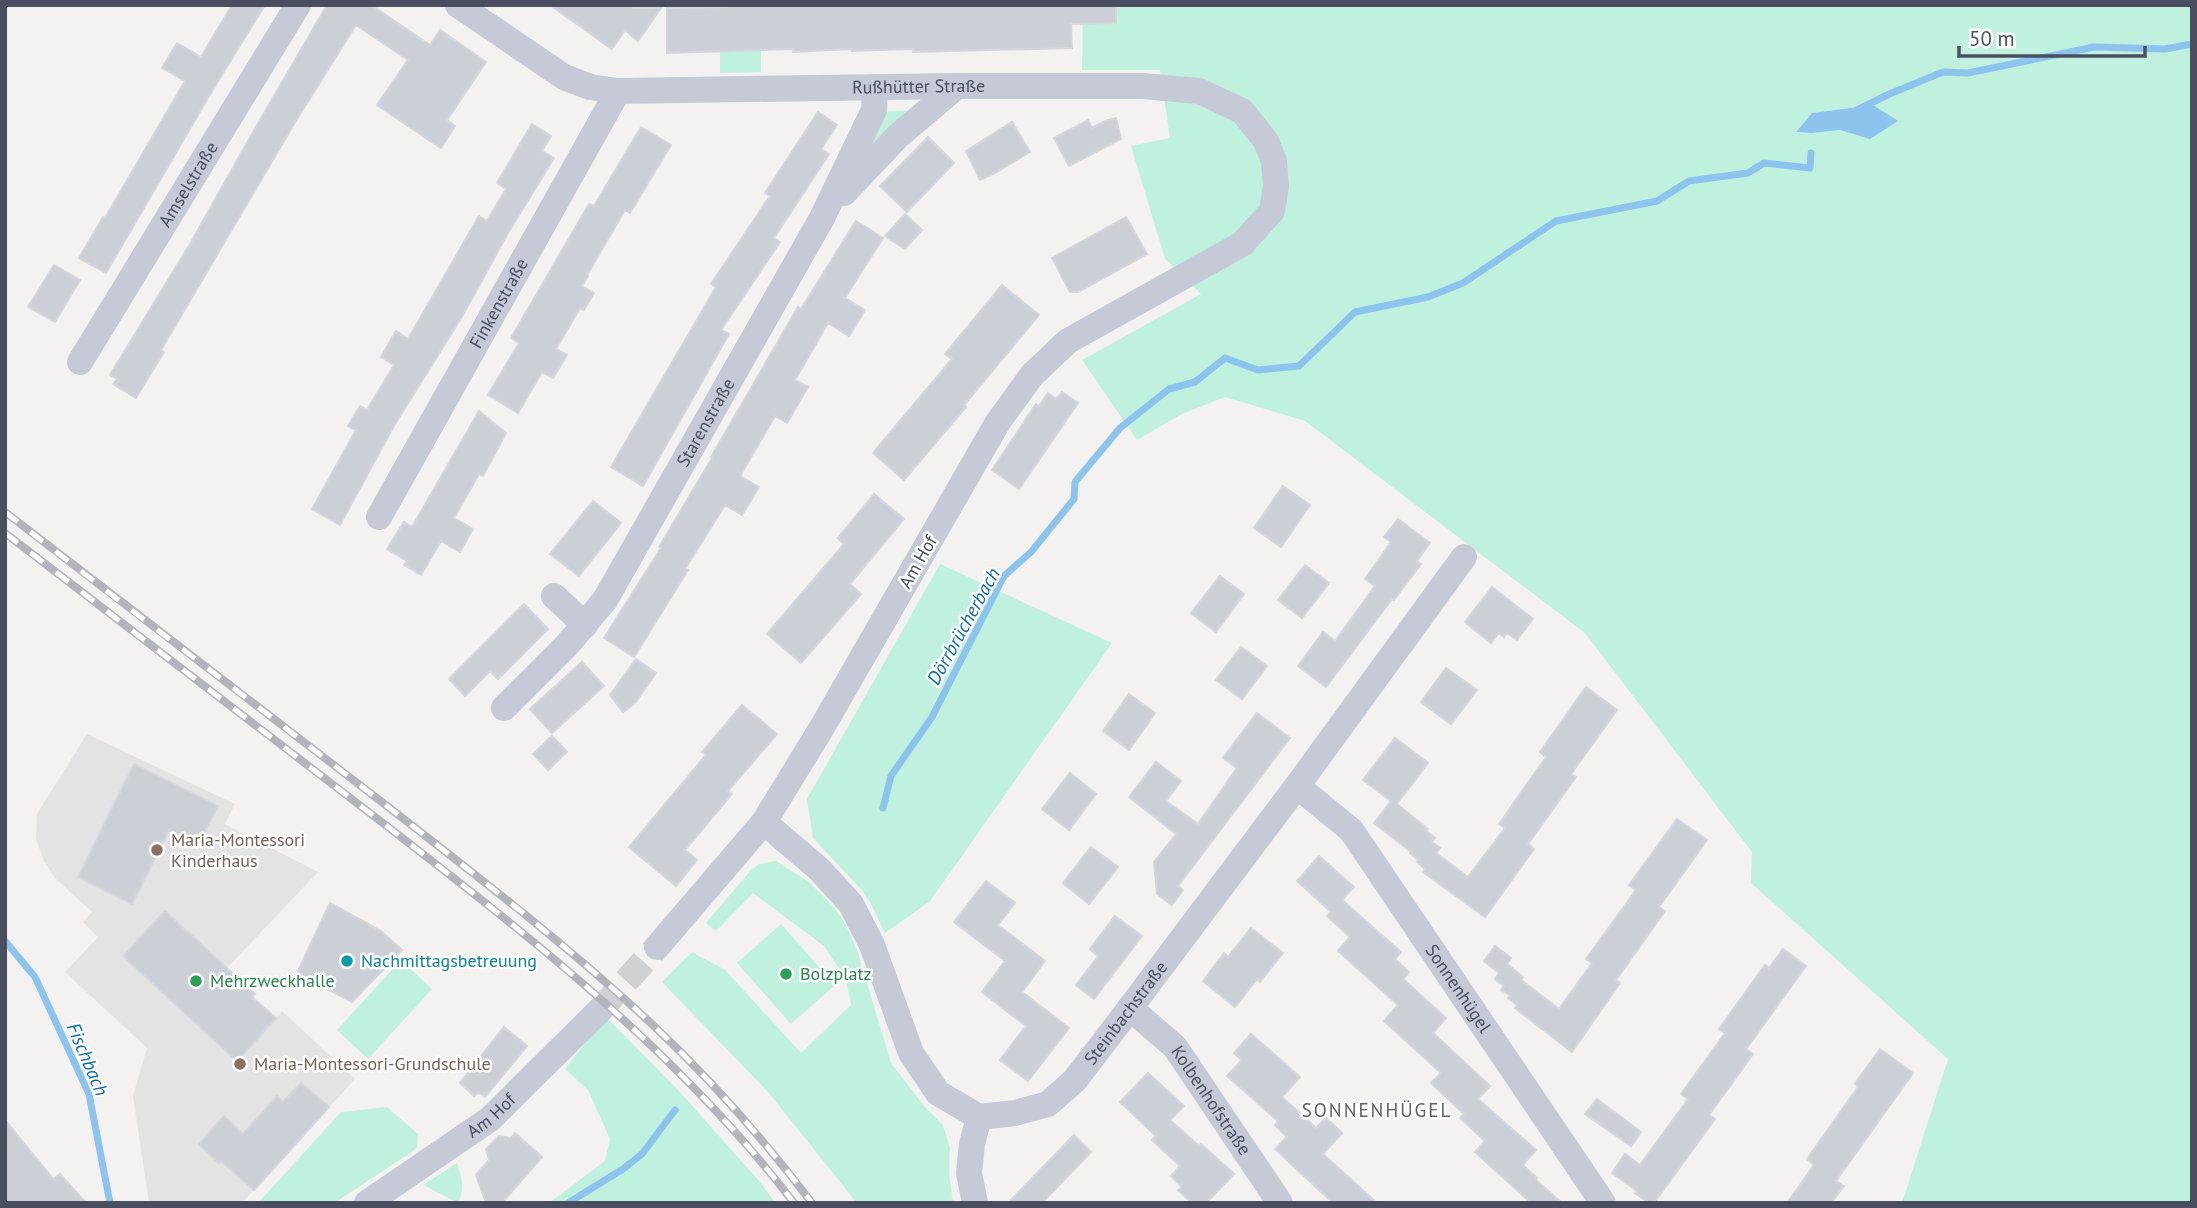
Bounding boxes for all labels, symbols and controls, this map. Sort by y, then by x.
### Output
scale bar [1959,14,2144,58]
text: 50 m [1969,25,2015,52]
street label: Rußhütter Straße [852,74,985,99]
street label: Amselstraße [153,137,223,231]
street label: Finkenstraße [464,254,533,352]
street label: Starenstraße [671,374,740,471]
street label: Am Hof [893,530,942,592]
water label: Dörrbrücherbach [921,563,1005,689]
place label: Maria-Montessori Kinderhaus [171,828,305,872]
marker: Maria-Montessori Kinderhaus [149,842,165,858]
street label: Sonnenhügel [1421,940,1497,1037]
place label: Nachmittagsbetreuung [361,949,537,972]
marker: Nachmittagsbetreuung [339,953,355,969]
street label: Steinbachstraße [1079,956,1172,1069]
place label: Bolzplatz [800,962,872,985]
marker: Bolzplatz [778,966,794,982]
place label: Mehrzweckhalle [210,969,335,992]
marker: Mehrzweckhalle [188,973,204,989]
water label: Fischbach [62,1019,114,1099]
street label: Kolbenhofstraße [1166,1041,1257,1159]
place label: Maria-Montessori-Grundschule [254,1052,491,1075]
marker: Maria-Montessori-Grundschule [232,1056,248,1072]
street label: Am Hof [462,1087,521,1143]
district label: SONNENHÜGEL [1302,1098,1452,1122]

